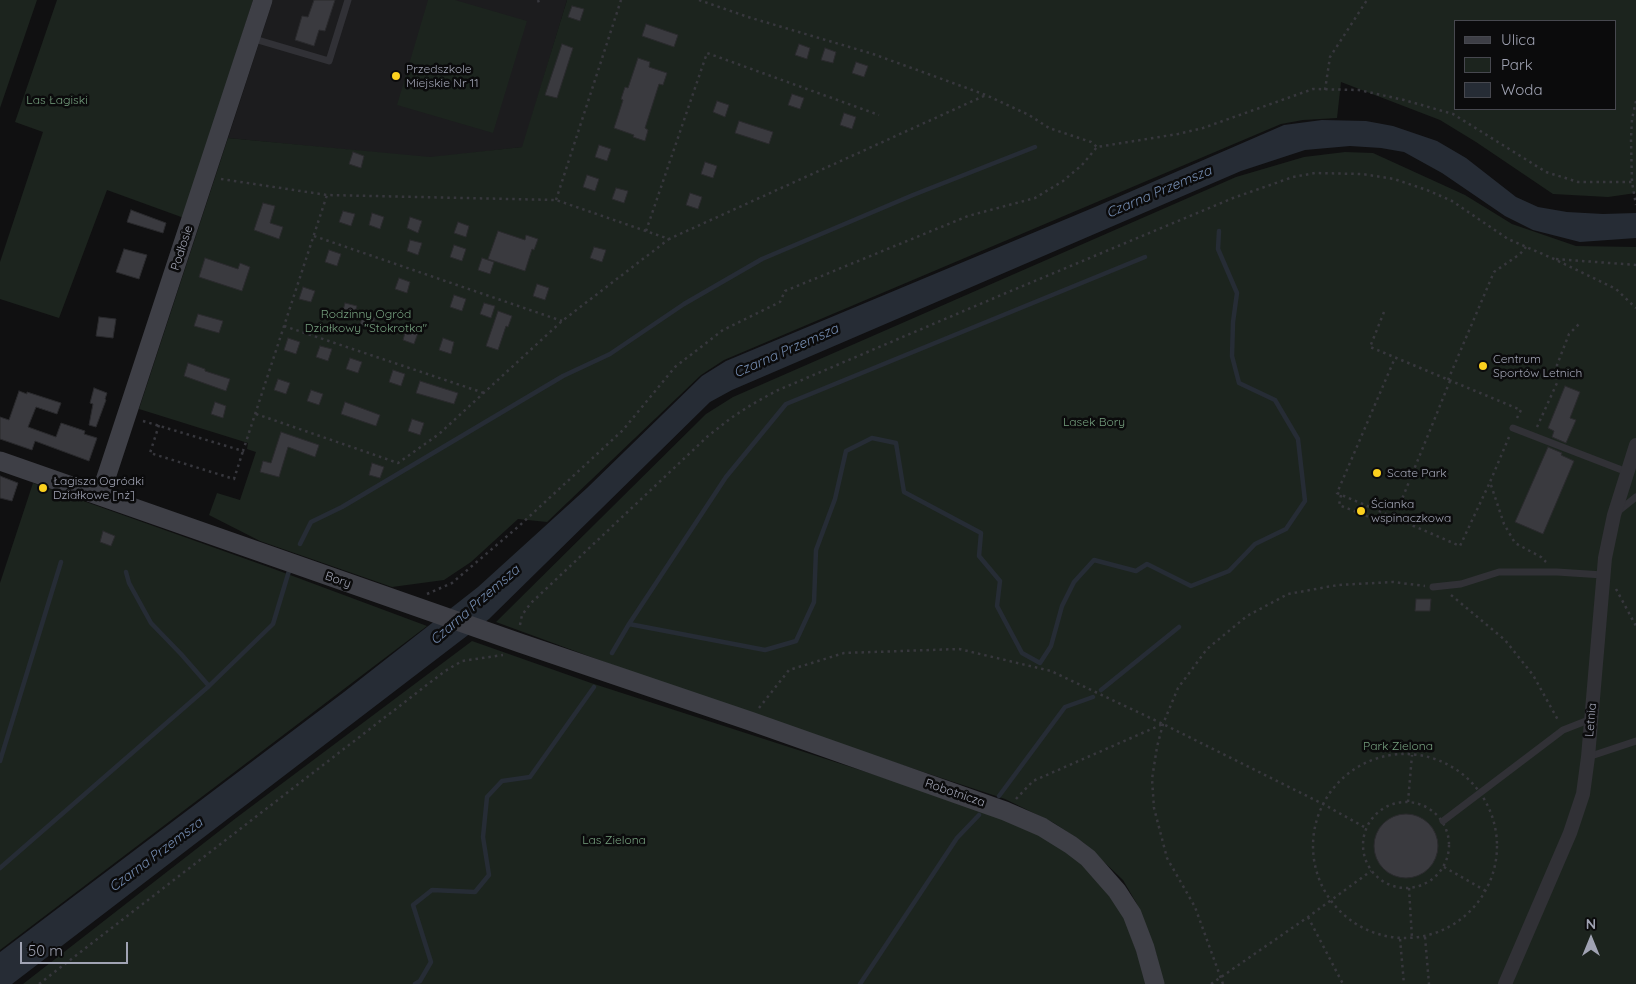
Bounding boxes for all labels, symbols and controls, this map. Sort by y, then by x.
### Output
legend [1454,20,1616,110]
text: Ulica [1501,30,1535,49]
text: Park [1501,55,1533,74]
place label: Przedszkole Miejskie Nr 11 [406,62,479,90]
marker: Przedszkole Miejskie Nr 11 [390,70,402,82]
text: Woda [1501,80,1543,99]
park label: Las Łagiski [26,93,88,107]
water label: Czarna Przemsza [1104,162,1214,222]
street label: Podłosie [168,224,196,272]
park label: Rodzinny Ogród Działkowy "Stokrotka" [305,307,427,335]
water label: Czarna Przemsza [731,320,841,382]
place label: Centrum Sportów Letnich [1493,352,1582,380]
marker: Centrum Sportów Letnich [1477,360,1489,372]
park label: Lasek Bory [1063,415,1125,429]
place label: Scate Park [1387,466,1447,480]
marker: Scate Park [1371,467,1383,479]
place label: Łagisza Ogródki Działkowe [nż] [53,474,144,502]
marker: Łagisza Ogródki Działkowe [nż] [37,482,49,494]
place label: Ścianka wspinaczkowa [1371,497,1451,525]
marker: Ścianka wspinaczkowa [1355,505,1367,517]
water label: Czarna Przemsza [427,562,523,648]
street label: Bory [323,569,353,591]
street label: Letnia [1582,702,1600,738]
park label: Park Zielona [1363,739,1433,753]
street label: Robotnicza [923,776,987,810]
water label: Czarna Przemsza [106,814,206,896]
park label: Las Zielona [582,833,646,847]
north arrow [1566,914,1616,964]
text: N [1586,915,1596,933]
scale bar [22,932,130,964]
text: 50 m [28,941,63,960]

